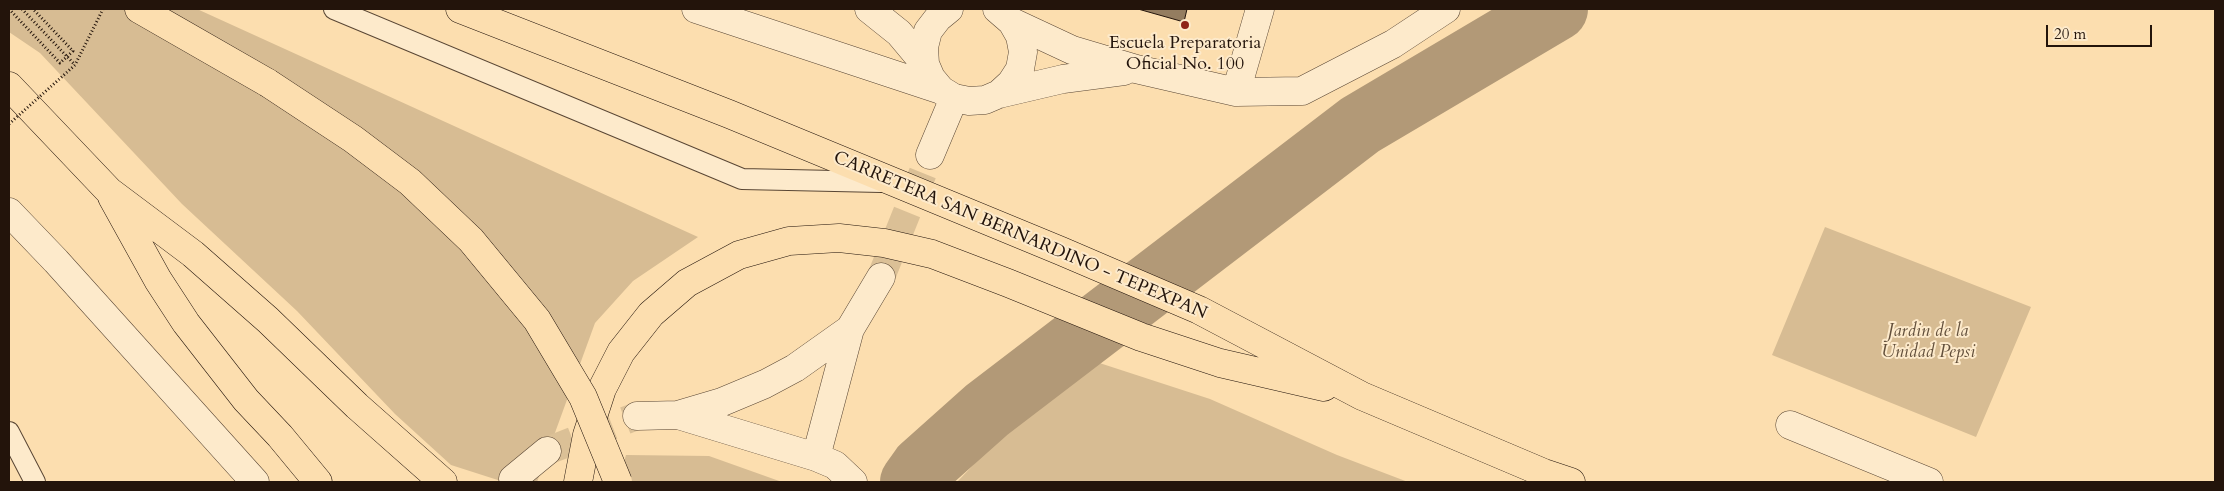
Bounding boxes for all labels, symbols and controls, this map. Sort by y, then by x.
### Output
scale bar [2049,15,2155,47]
marker: Escuela Preparatoria Oficial No. 100 [1179,19,1191,31]
text: 20 m [2054,24,2086,44]
place label: Escuela Preparatoria Oficial No. 100 [1109,33,1261,76]
street label: CARRETERA SAN BERNARDINO - TEPEXPAN [830,147,1210,325]
park label: Jardin de la Unidad Pepsi [1881,321,1975,364]

